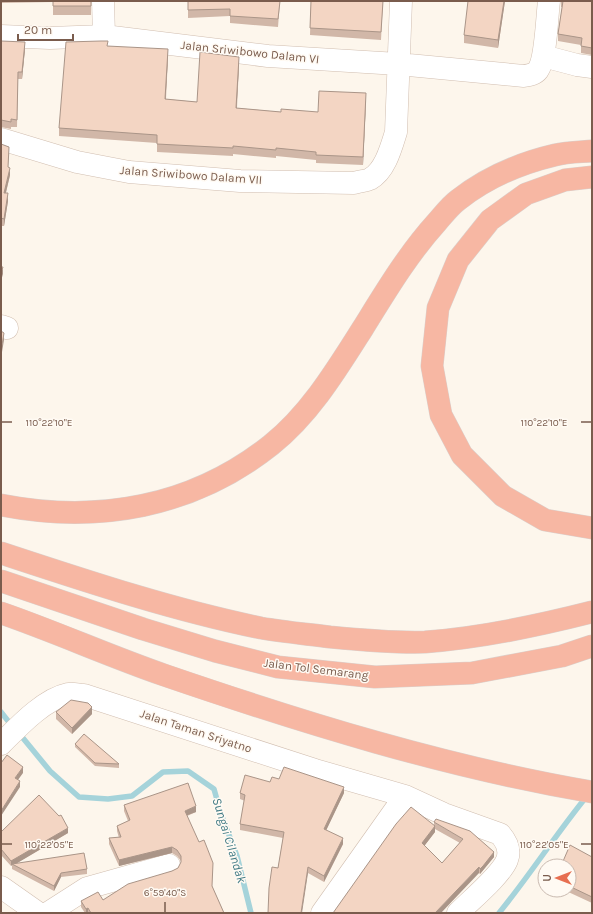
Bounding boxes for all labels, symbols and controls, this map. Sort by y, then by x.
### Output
scale bar [18,16,73,42]
text: 20 m [24,23,52,37]
street label: Jalan Sriwibowo Dalam VI [180,38,320,66]
street label: Jalan Sriwibowo Dalam VII [119,163,263,187]
text: 110°22'10"E [26,417,72,429]
text: 110°22'10"E [521,417,567,429]
street label: Jalan Tol Semarang [263,656,369,682]
street label: Jalan Taman Sriyatno [138,706,254,756]
water label: Sungai Cilandak [209,796,250,885]
text: 110°22'05"E [24,839,74,851]
text: 110°22'05"E [519,839,569,851]
north arrow [537,858,577,898]
text: U [541,874,554,882]
text: 6°59'40"S [144,887,186,899]

